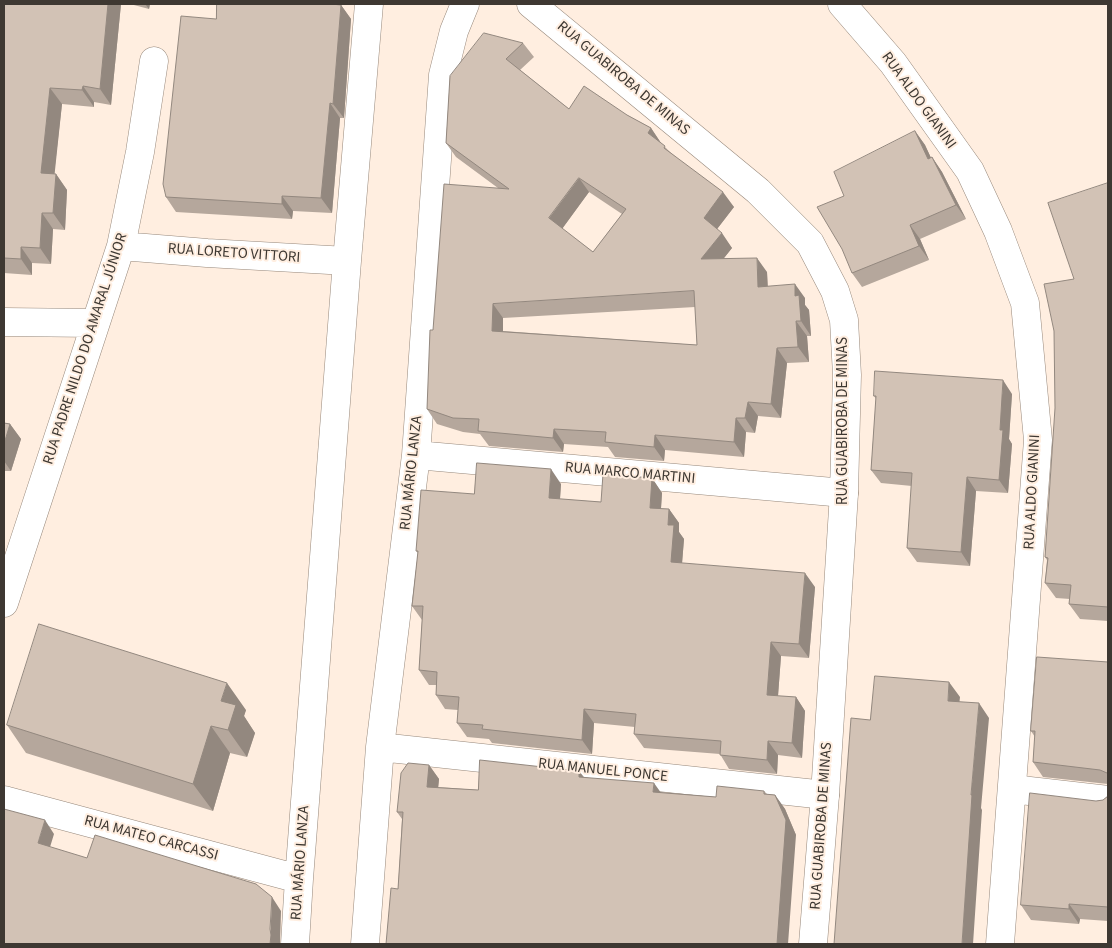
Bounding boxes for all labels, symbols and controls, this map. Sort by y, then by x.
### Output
street label: RUA GUABIROBA DE MINAS [553,18,693,140]
street label: RUA ALDO GIANINI [877,49,959,153]
street label: RUA PADRE NILDO DO AMARAL JÚNIOR [40,231,132,467]
street label: RUA LORETO VITTORI [167,240,301,268]
street label: RUA GUABIROBA DE MINAS [835,337,853,505]
street label: RUA MÁRIO LANZA [397,415,427,531]
street label: RUA ALDO GIANINI [1021,434,1045,550]
street label: RUA MARCO MARTINI [564,459,696,489]
street label: RUA GUABIROBA DE MINAS [807,742,837,910]
street label: RUA MANUEL PONCE [537,755,669,787]
street label: RUA MÁRIO LANZA [288,805,314,921]
street label: RUA MATEO CARCASSI [82,812,220,866]

